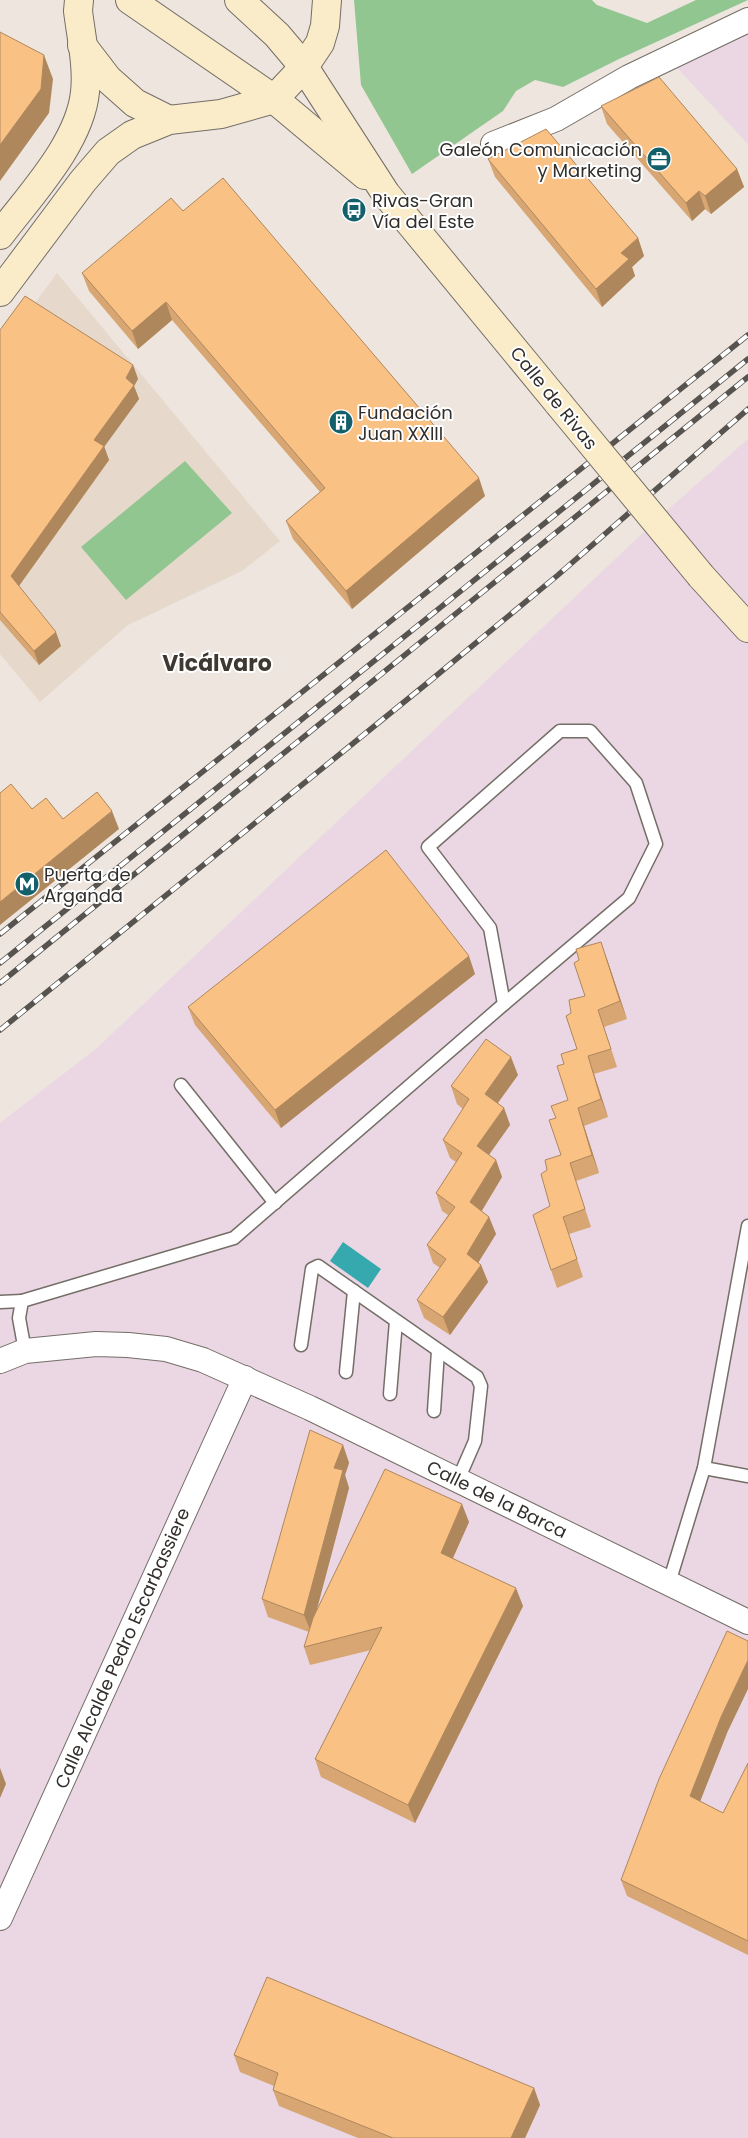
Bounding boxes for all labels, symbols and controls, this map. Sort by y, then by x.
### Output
place label: Galeón Comunicación y Marketing [439,137,642,183]
office icon: Galeón Comunicación y Marketing [646,146,672,172]
place label: Rivas-Gran Vía del Este [372,188,474,234]
bus stop icon: Rivas-Gran Vía del Este [341,197,367,223]
street label: Calle de Rivas [505,341,603,455]
place label: Fundación Juan XXIII [358,400,453,446]
building icon: Fundación Juan XXIII [328,409,354,435]
district label: Vicálvaro [162,648,272,679]
place label: Puerta de Arganda [44,862,131,908]
metro station icon: Puerta de Arganda [14,871,40,897]
street label: Calle de la Barca [423,1454,571,1544]
street label: Calle Alcalde Pedro Escarbassiere [49,1504,195,1792]

